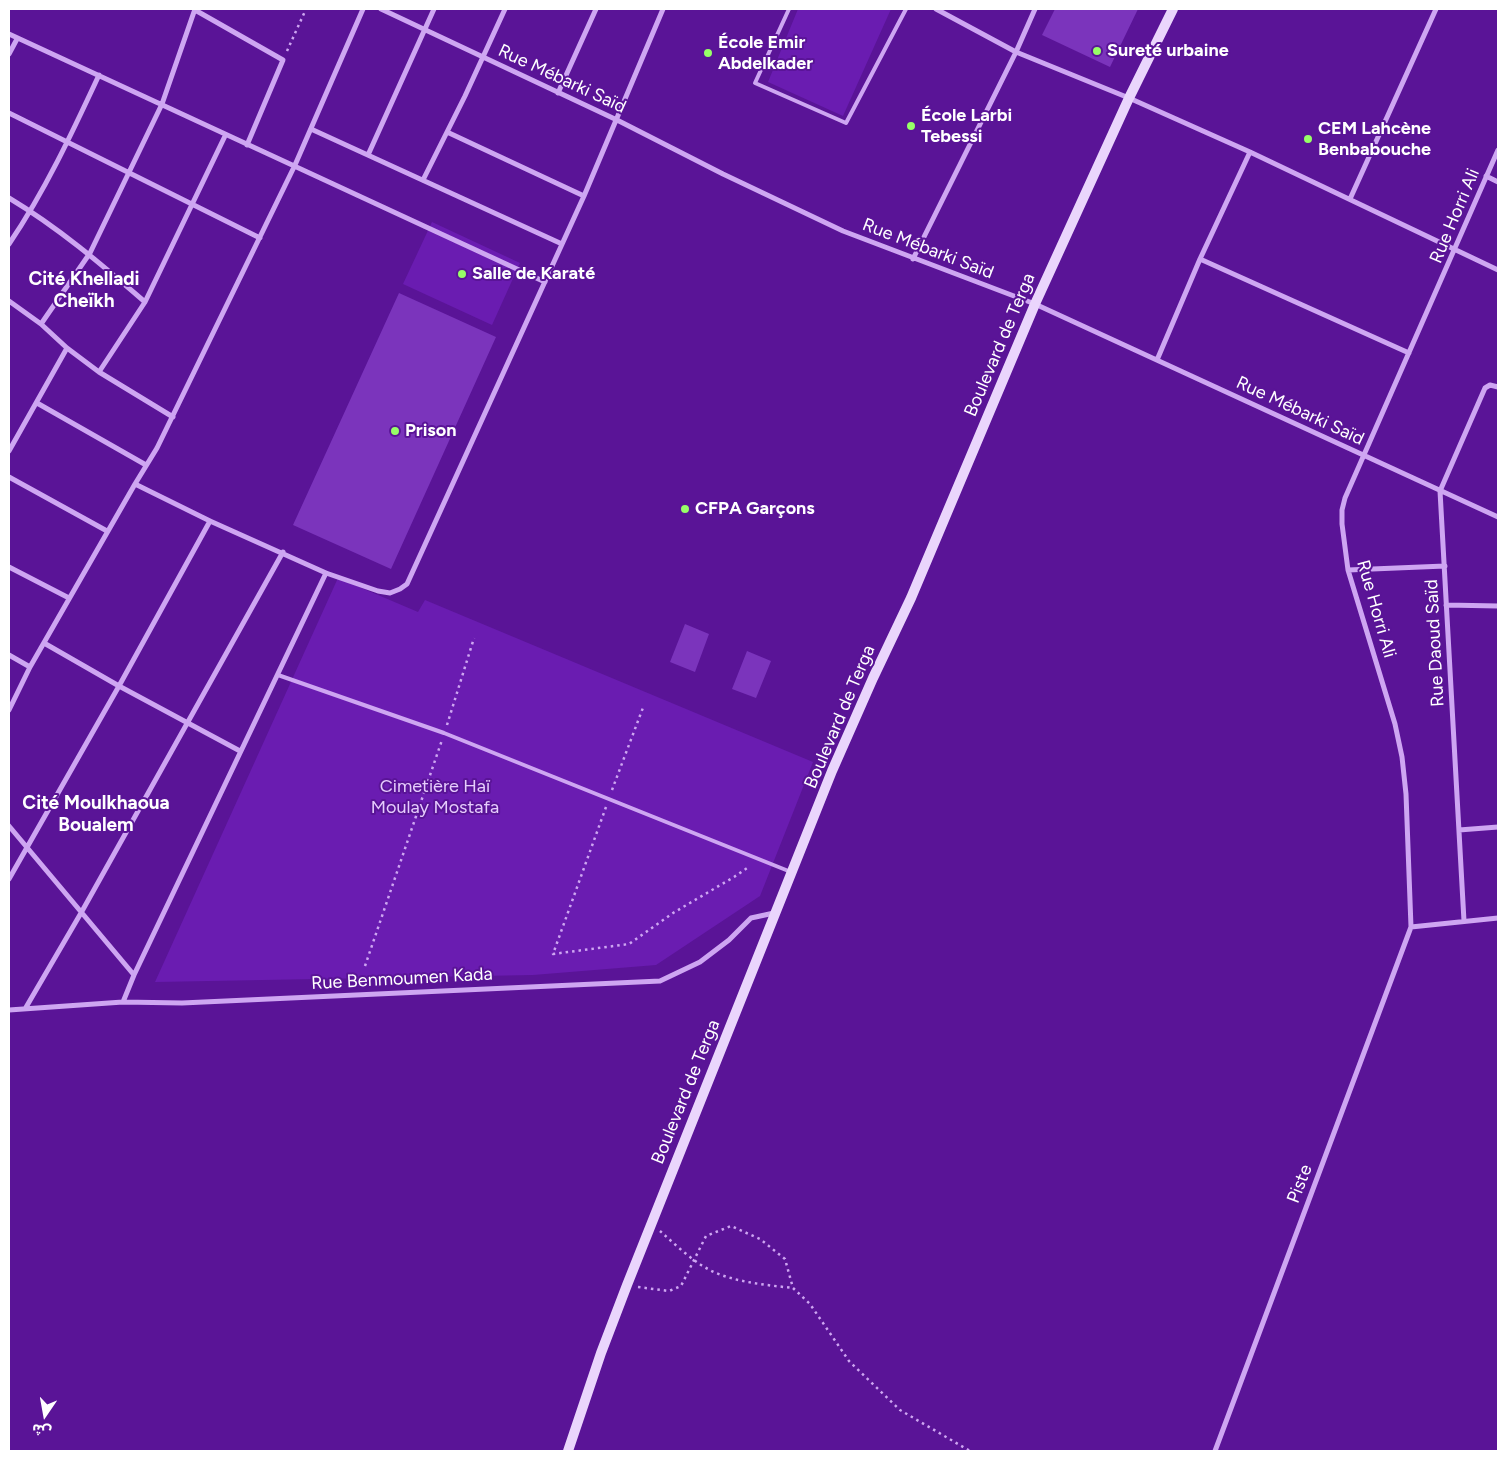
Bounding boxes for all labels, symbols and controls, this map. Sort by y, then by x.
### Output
place label: École Emir Abdelkader [718,32,813,74]
street label: Rue Mébarki Saïd [495,40,629,118]
place label: Sureté urbaine [1107,40,1229,62]
marker: Sureté urbaine [1091,45,1103,57]
marker: École Emir Abdelkader [702,47,714,59]
place label: École Larbi Tebessi [921,105,1012,148]
place label: CEM Lahcène Benbabouche [1318,118,1431,160]
marker: École Larbi Tebessi [905,120,917,132]
marker: CEM Lahcène Benbabouche [1302,133,1314,145]
street label: Rue Horri Ali [1425,165,1485,267]
street label: Rue Mébarki Saïd [859,214,997,284]
place label: Salle de Karaté [472,263,595,285]
district label: Cité Khelladi Cheïkh [28,268,140,312]
marker: Salle de Karaté [456,268,468,280]
street label: Boulevard de Terga [960,270,1040,420]
street label: Rue Mébarki Saïd [1233,372,1367,450]
place label: Prison [405,420,456,442]
marker: Prison [389,425,401,437]
place label: CFPA Garçons [695,498,815,520]
marker: CFPA Garçons [679,503,691,515]
street label: Rue Horri Ali [1352,558,1400,660]
street label: Rue Daoud Saïd [1421,579,1449,707]
street label: Boulevard de Terga [800,642,880,792]
park label: Cimetière Haï Moulay Mostafa [371,776,499,819]
district label: Cité Moulkhaoua Boualem [22,792,170,836]
street label: Rue Benmoumen Kada [311,963,493,995]
street label: Boulevard de Terga [647,1017,725,1167]
street label: Piste [1283,1162,1317,1206]
north arrow [20,1390,70,1440]
text: ش [31,1420,53,1440]

